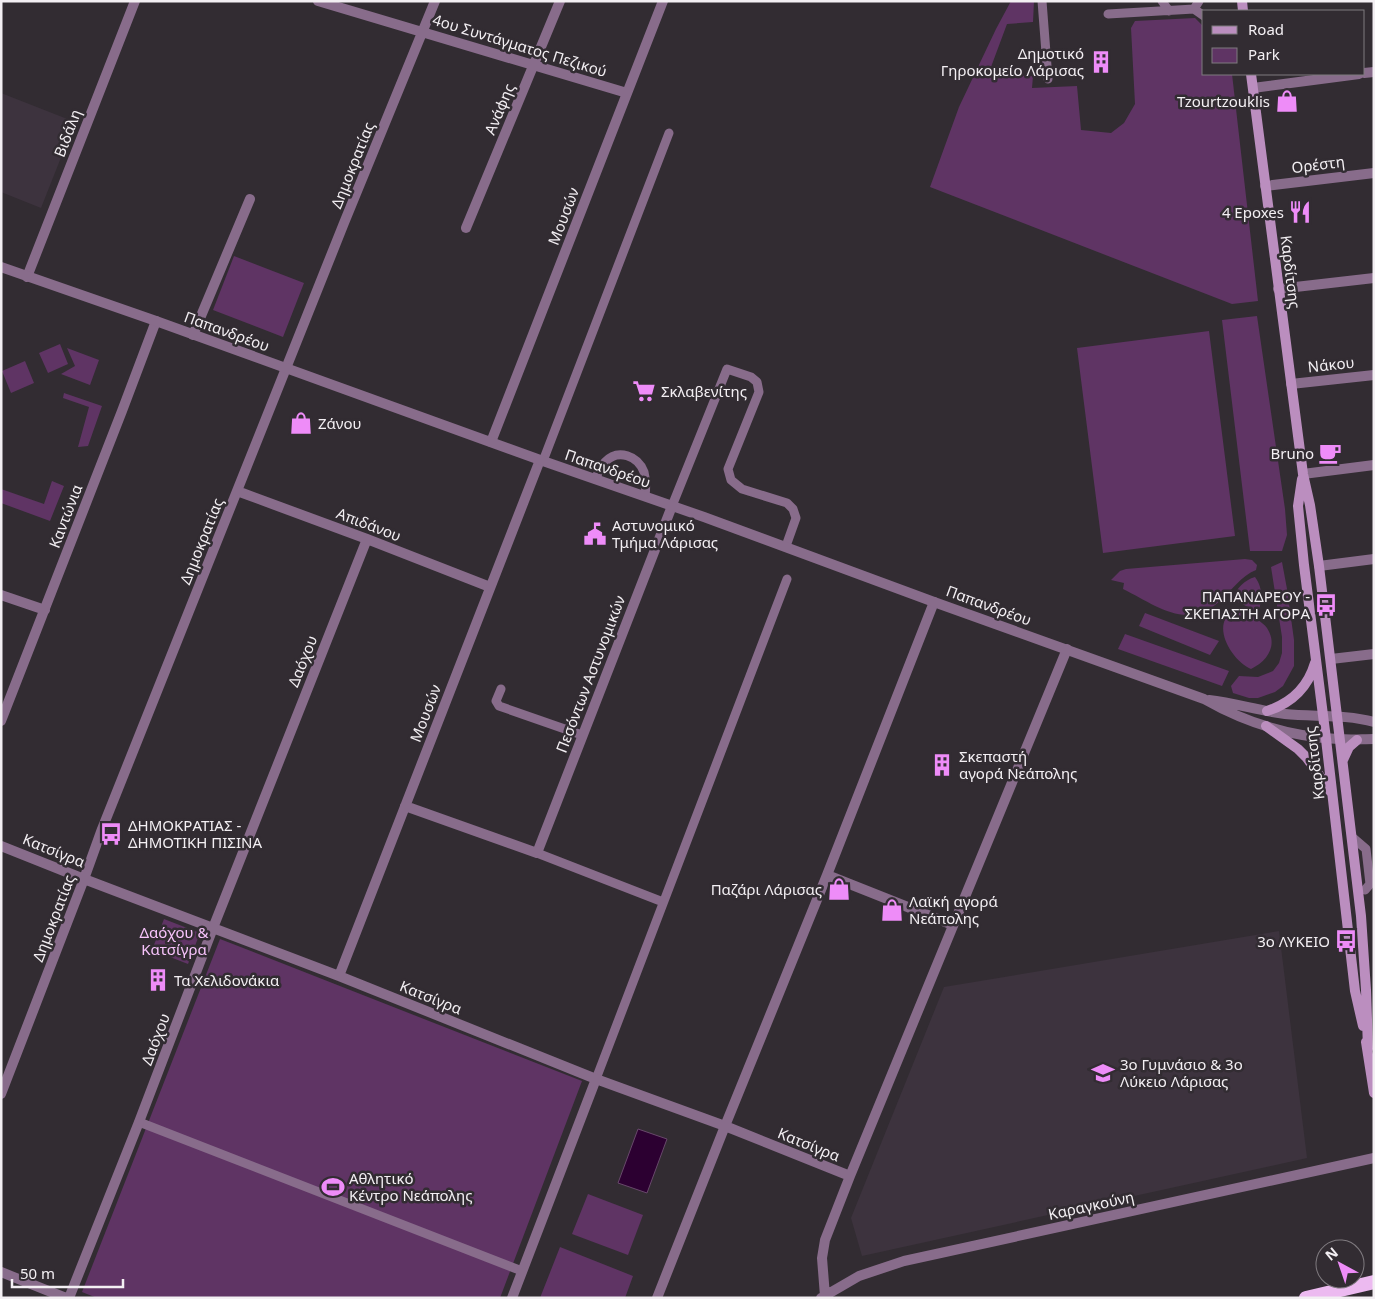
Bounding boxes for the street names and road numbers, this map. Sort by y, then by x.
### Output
street label: 4ου Συντάγματος Πεζικού [430,9,610,81]
street label: Ανάφης [479,80,519,138]
street label: Βιδάλη [49,106,85,160]
street label: Δημοκρατίας [326,119,378,211]
street label: Ορέστη [1290,151,1346,177]
street label: Μουσών [543,184,583,248]
street label: Καρδίτσης [1277,234,1305,310]
street label: Παπανδρέου [182,306,272,356]
street label: Νάκου [1307,352,1355,376]
street label: Παπανδρέου [562,444,654,492]
street label: Καντώνια [44,481,87,551]
street label: Δημοκρατίας [175,495,227,587]
street label: Απιδάνου [334,503,404,545]
street label: Παπανδρέου [944,580,1034,630]
street label: Πεσόντων Αστυνομικών [551,592,629,756]
street label: Δαόχου [283,632,321,690]
street label: Μουσών [405,681,445,745]
street label: Καρδίτσης [1300,725,1328,801]
street label: Κατσίγρα [20,828,89,872]
street label: Δημοκρατίας [27,872,79,964]
street label: Κατσίγρα [397,975,466,1019]
street label: Δαόχου [136,1010,174,1068]
street label: Κατσίγρα [775,1122,844,1166]
street label: Καραγκούνη [1046,1186,1136,1224]

